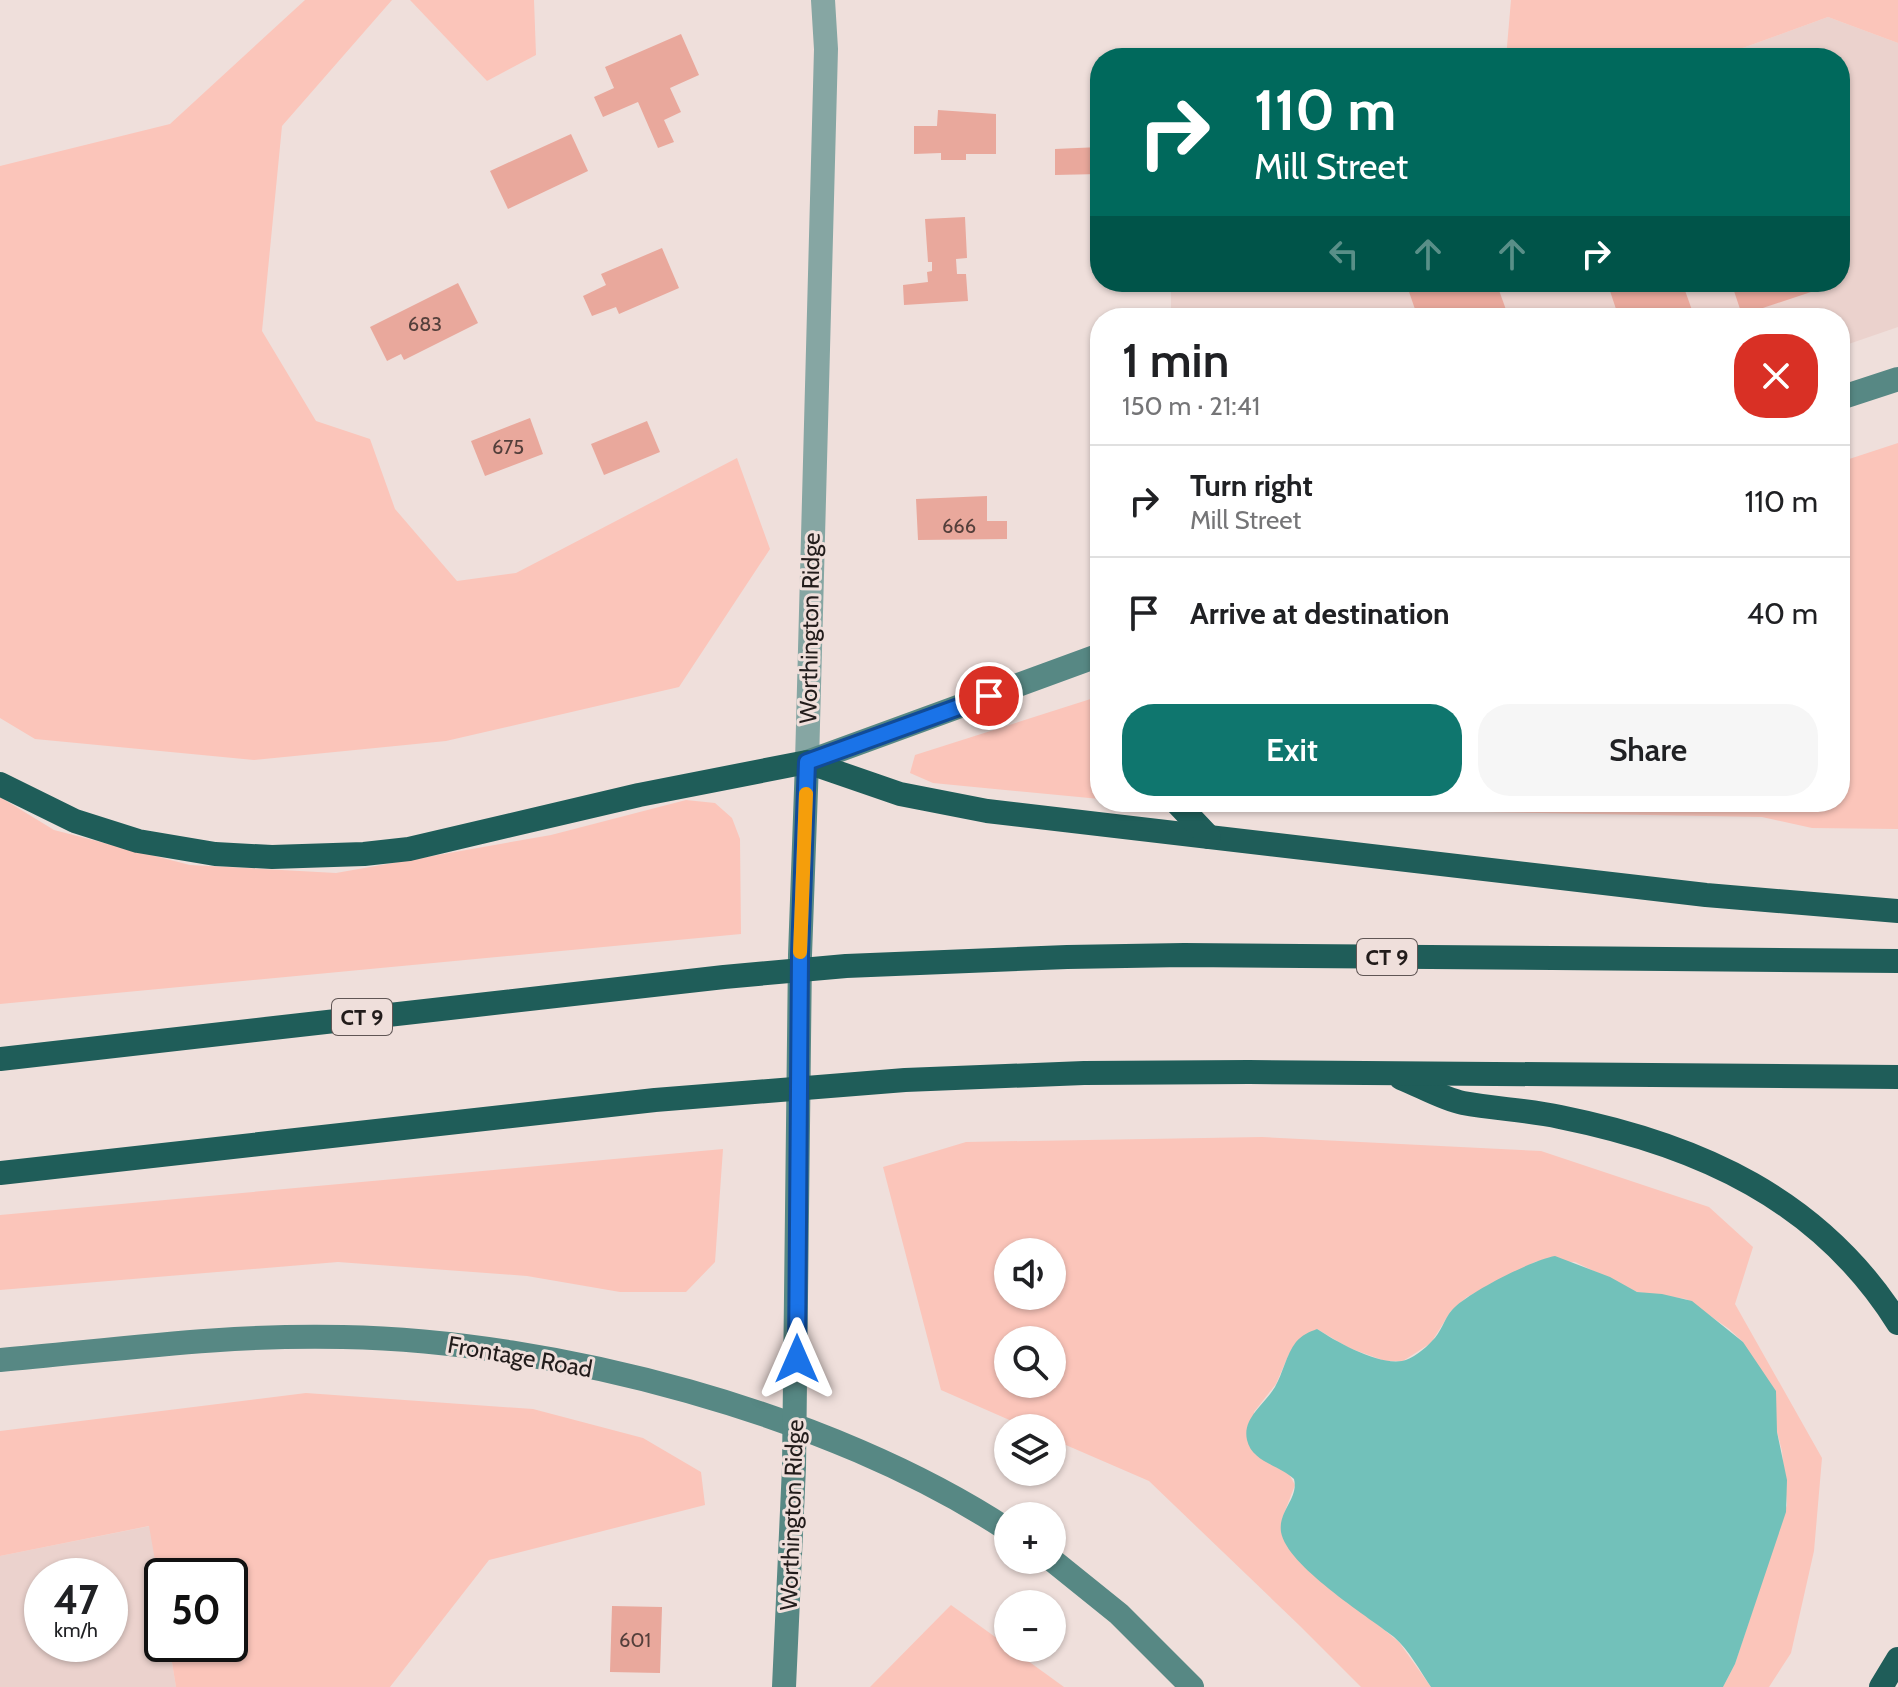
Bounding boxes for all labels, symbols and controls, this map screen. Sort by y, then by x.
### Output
text: 110 m [1254,76,1396,144]
icon: right [1122,80,1226,184]
text: Mill Street [1254,144,1408,188]
icon: left [1322,232,1366,276]
icon: ahead [1406,232,1450,276]
icon: ahead [1490,232,1534,276]
icon: right [1574,232,1618,276]
house number: 683 [408,312,442,336]
text: 1 min [1122,331,1229,389]
button: close [1734,334,1818,418]
text: 150 m · 21:41 [1122,390,1260,422]
house number: 675 [492,435,524,459]
text: Turn right [1190,467,1313,504]
icon: right [1122,479,1166,523]
text: 110 m [1744,483,1818,520]
text: Mill Street [1190,504,1301,536]
house number: 666 [942,514,976,538]
street label: Worthington Ridge [793,532,826,724]
icon: arrive [1122,591,1166,635]
text: Arrive at destination [1190,595,1450,632]
text: 40 m [1747,595,1818,632]
pin [955,662,1023,730]
icon: arrive [967,674,1011,718]
button: Exit [1122,704,1462,796]
button: Share [1478,704,1818,796]
road number: CT 9 [1357,939,1417,975]
road number: CT 9 [332,999,392,1035]
map controls [994,1238,1066,1662]
button: sound [994,1238,1066,1310]
position arrow [755,1317,839,1401]
button: search [994,1326,1066,1398]
street label: Frontage Road [445,1330,595,1384]
button: layers [994,1414,1066,1486]
street label: Worthington Ridge [774,1419,809,1611]
button: + [994,1502,1066,1574]
speed limit sign: 50 [144,1558,248,1662]
text: 47 [53,1575,99,1624]
button: − [994,1590,1066,1662]
text: km/h [54,1618,98,1642]
house number: 601 [619,1628,651,1652]

